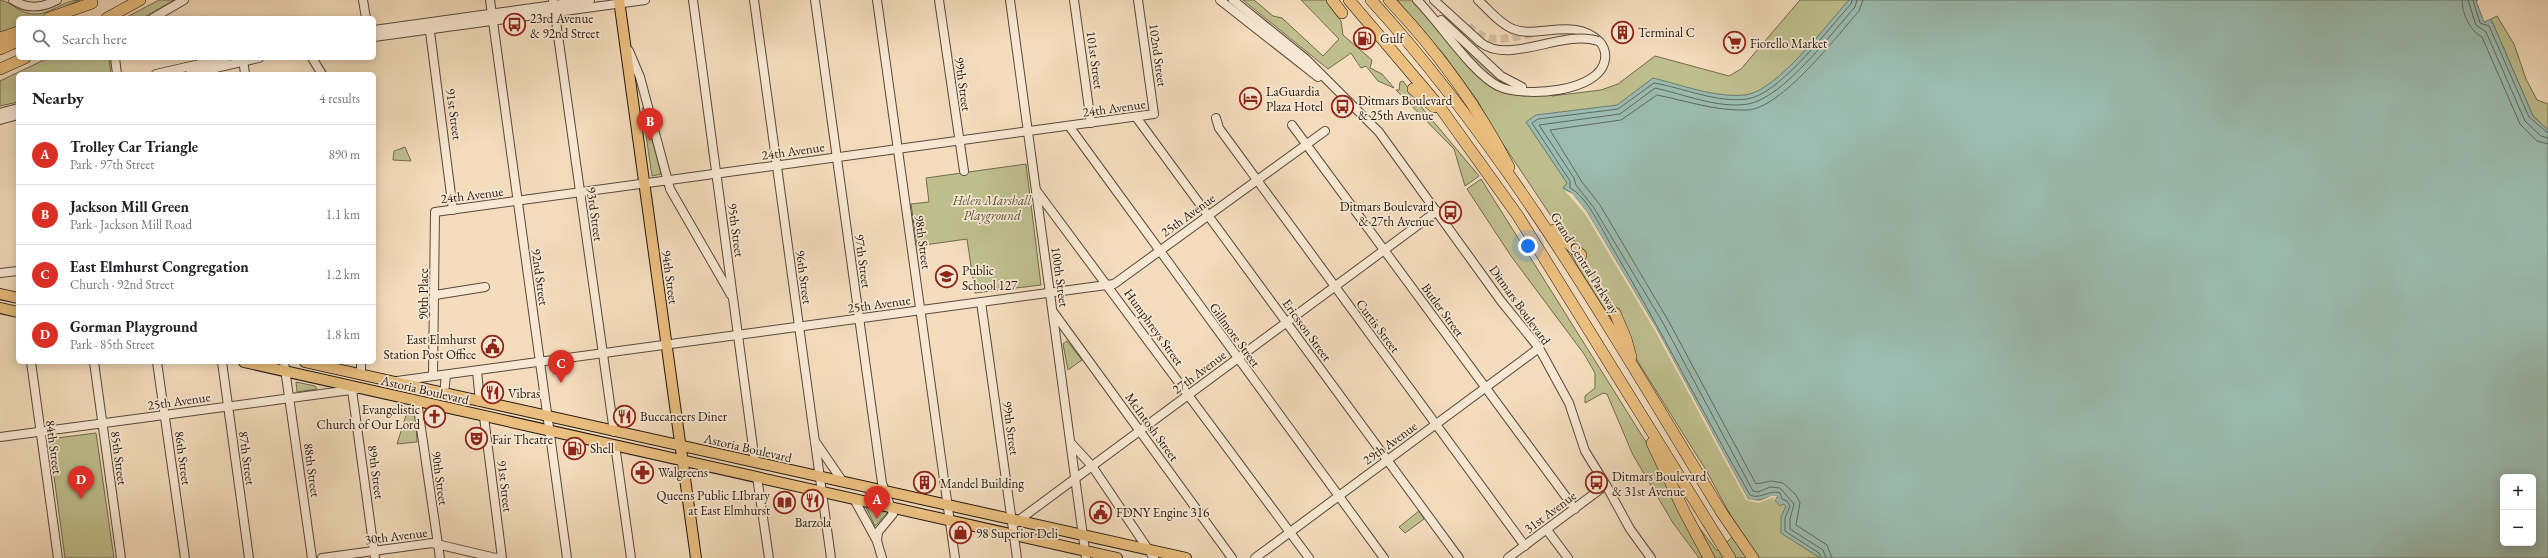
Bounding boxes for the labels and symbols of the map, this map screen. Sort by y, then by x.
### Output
place label: 23rd Avenue & 92nd Street [530,10,600,42]
bus stop icon: 23rd Avenue & 92nd Street [501,12,527,38]
building icon: Terminal C [1609,19,1635,45]
street label: 102nd Street [1145,22,1171,88]
place label: Terminal C [1638,24,1695,41]
fuel station icon: Gulf [1351,25,1377,51]
street label: 101st Street [1083,30,1107,90]
place label: Gulf [1380,30,1405,47]
supermarket icon: Fiorello Market [1722,30,1748,56]
place label: Fiorello Market [1750,35,1827,52]
street label: 99th Street [951,56,975,112]
place label: LaGuardia Plaza Hotel [1266,83,1323,115]
hotel icon: LaGuardia Plaza Hotel [1238,85,1264,111]
street label: 91st Street [442,87,466,141]
place label: Ditmars Boulevard & 25th Avenue [1358,92,1453,124]
bus stop icon: Ditmars Boulevard & 25th Avenue [1329,94,1355,120]
street label: 24th Avenue [1082,95,1146,121]
pin: B [637,108,663,141]
street label: 24th Avenue [761,138,825,164]
street label: 24th Avenue [440,183,504,207]
street label: 93rd Street [583,186,607,242]
street label: 25th Avenue [1157,190,1219,240]
park label: Helen Marshall Playground [952,192,1032,224]
place label: Ditmars Boulevard & 27th Avenue [1340,198,1434,230]
bus stop icon: Ditmars Boulevard & 27th Avenue [1437,200,1463,226]
street label: 95th Street [724,202,748,258]
street label: Grand Central Parkway [1547,209,1623,317]
street label: 98th Street [911,214,935,270]
street label: 97th Street [851,233,875,289]
your location [1518,236,1538,256]
street label: 100th Street [1047,246,1073,308]
street label: 92nd Street [528,248,552,306]
street label: 94th Street [658,249,682,305]
street label: 96th Street [792,249,816,305]
place label: Public School 127 [962,262,1018,294]
street label: Ditmars Boulevard [1485,262,1555,348]
school or university icon: Public School 127 [934,264,960,290]
street label: 90th Place [415,268,432,320]
street label: Butler Street [1418,280,1468,340]
street label: Humphreys Street [1120,285,1188,369]
street label: 25th Avenue [847,291,911,317]
street label: Ericsson Street [1279,295,1335,365]
street label: Curtis Street [1352,296,1404,356]
street label: Gillmore Street [1206,299,1264,371]
place label: East Elmhurst Station Post Office [384,331,476,363]
public building icon: East Elmhurst Station Post Office [479,333,505,359]
street label: 27th Avenue [1169,346,1229,398]
pin: C [548,350,574,383]
street label: Astoria Boulevard [378,371,471,408]
restaurant icon: Vibras [480,380,506,406]
place label: Vibras [508,385,540,402]
street label: 25th Avenue [147,388,211,414]
street label: McIntosh Street [1121,389,1183,465]
street label: 99th Street [999,400,1023,456]
place label: Evangelistic Church of Our Lord [316,401,420,433]
church icon: Evangelistic Church of Our Lord [422,403,448,429]
restaurant icon: Buccaneers Diner [611,403,637,429]
place label: Buccaneers Diner [640,408,728,425]
street label: 29th Avenue [1359,418,1421,468]
street label: 84th Street [42,419,66,475]
theatre icon: Fair Theatre [464,426,490,452]
street label: Astoria Boulevard [701,429,794,466]
street label: 85th Street [107,430,131,486]
street label: 86th Street [171,430,195,486]
street label: 87th Street [235,430,259,486]
place label: Fair Theatre [492,431,553,448]
fuel station icon: Shell [562,435,588,461]
place label: Shell [590,440,614,457]
street label: 88th Street [300,442,324,498]
street label: 89th Street [364,444,388,500]
street label: 90th Street [428,450,452,506]
street label: 91st Street [493,459,517,513]
pharmacy icon: Walgreens [630,459,656,485]
place label: Walgreens [658,464,708,481]
pin: D [68,466,94,499]
place label: Ditmars Boulevard & 31st Avenue [1612,468,1707,500]
building icon: Mandel Building [912,470,938,496]
bus stop icon: Ditmars Boulevard & 31st Avenue [1583,470,1609,496]
place label: Mandel Building [940,475,1024,492]
pin: A [864,486,890,519]
place label: Queens Public LIbrary at East Elmhurst [657,487,770,519]
restaurant icon: Barzola [800,487,826,513]
street label: 31st Avenue [1521,487,1579,537]
library icon: Queens Public LIbrary at East Elmhurst [772,489,798,515]
public building icon: FDNY Engine 316 [1087,499,1113,525]
place label: FDNY Engine 316 [1116,504,1209,521]
place label: Barzola [795,514,832,531]
shop icon: 98 Superior Deli [948,520,974,546]
street label: 30th Avenue [364,524,428,548]
place label: 98 Superior Deli [976,525,1058,542]

